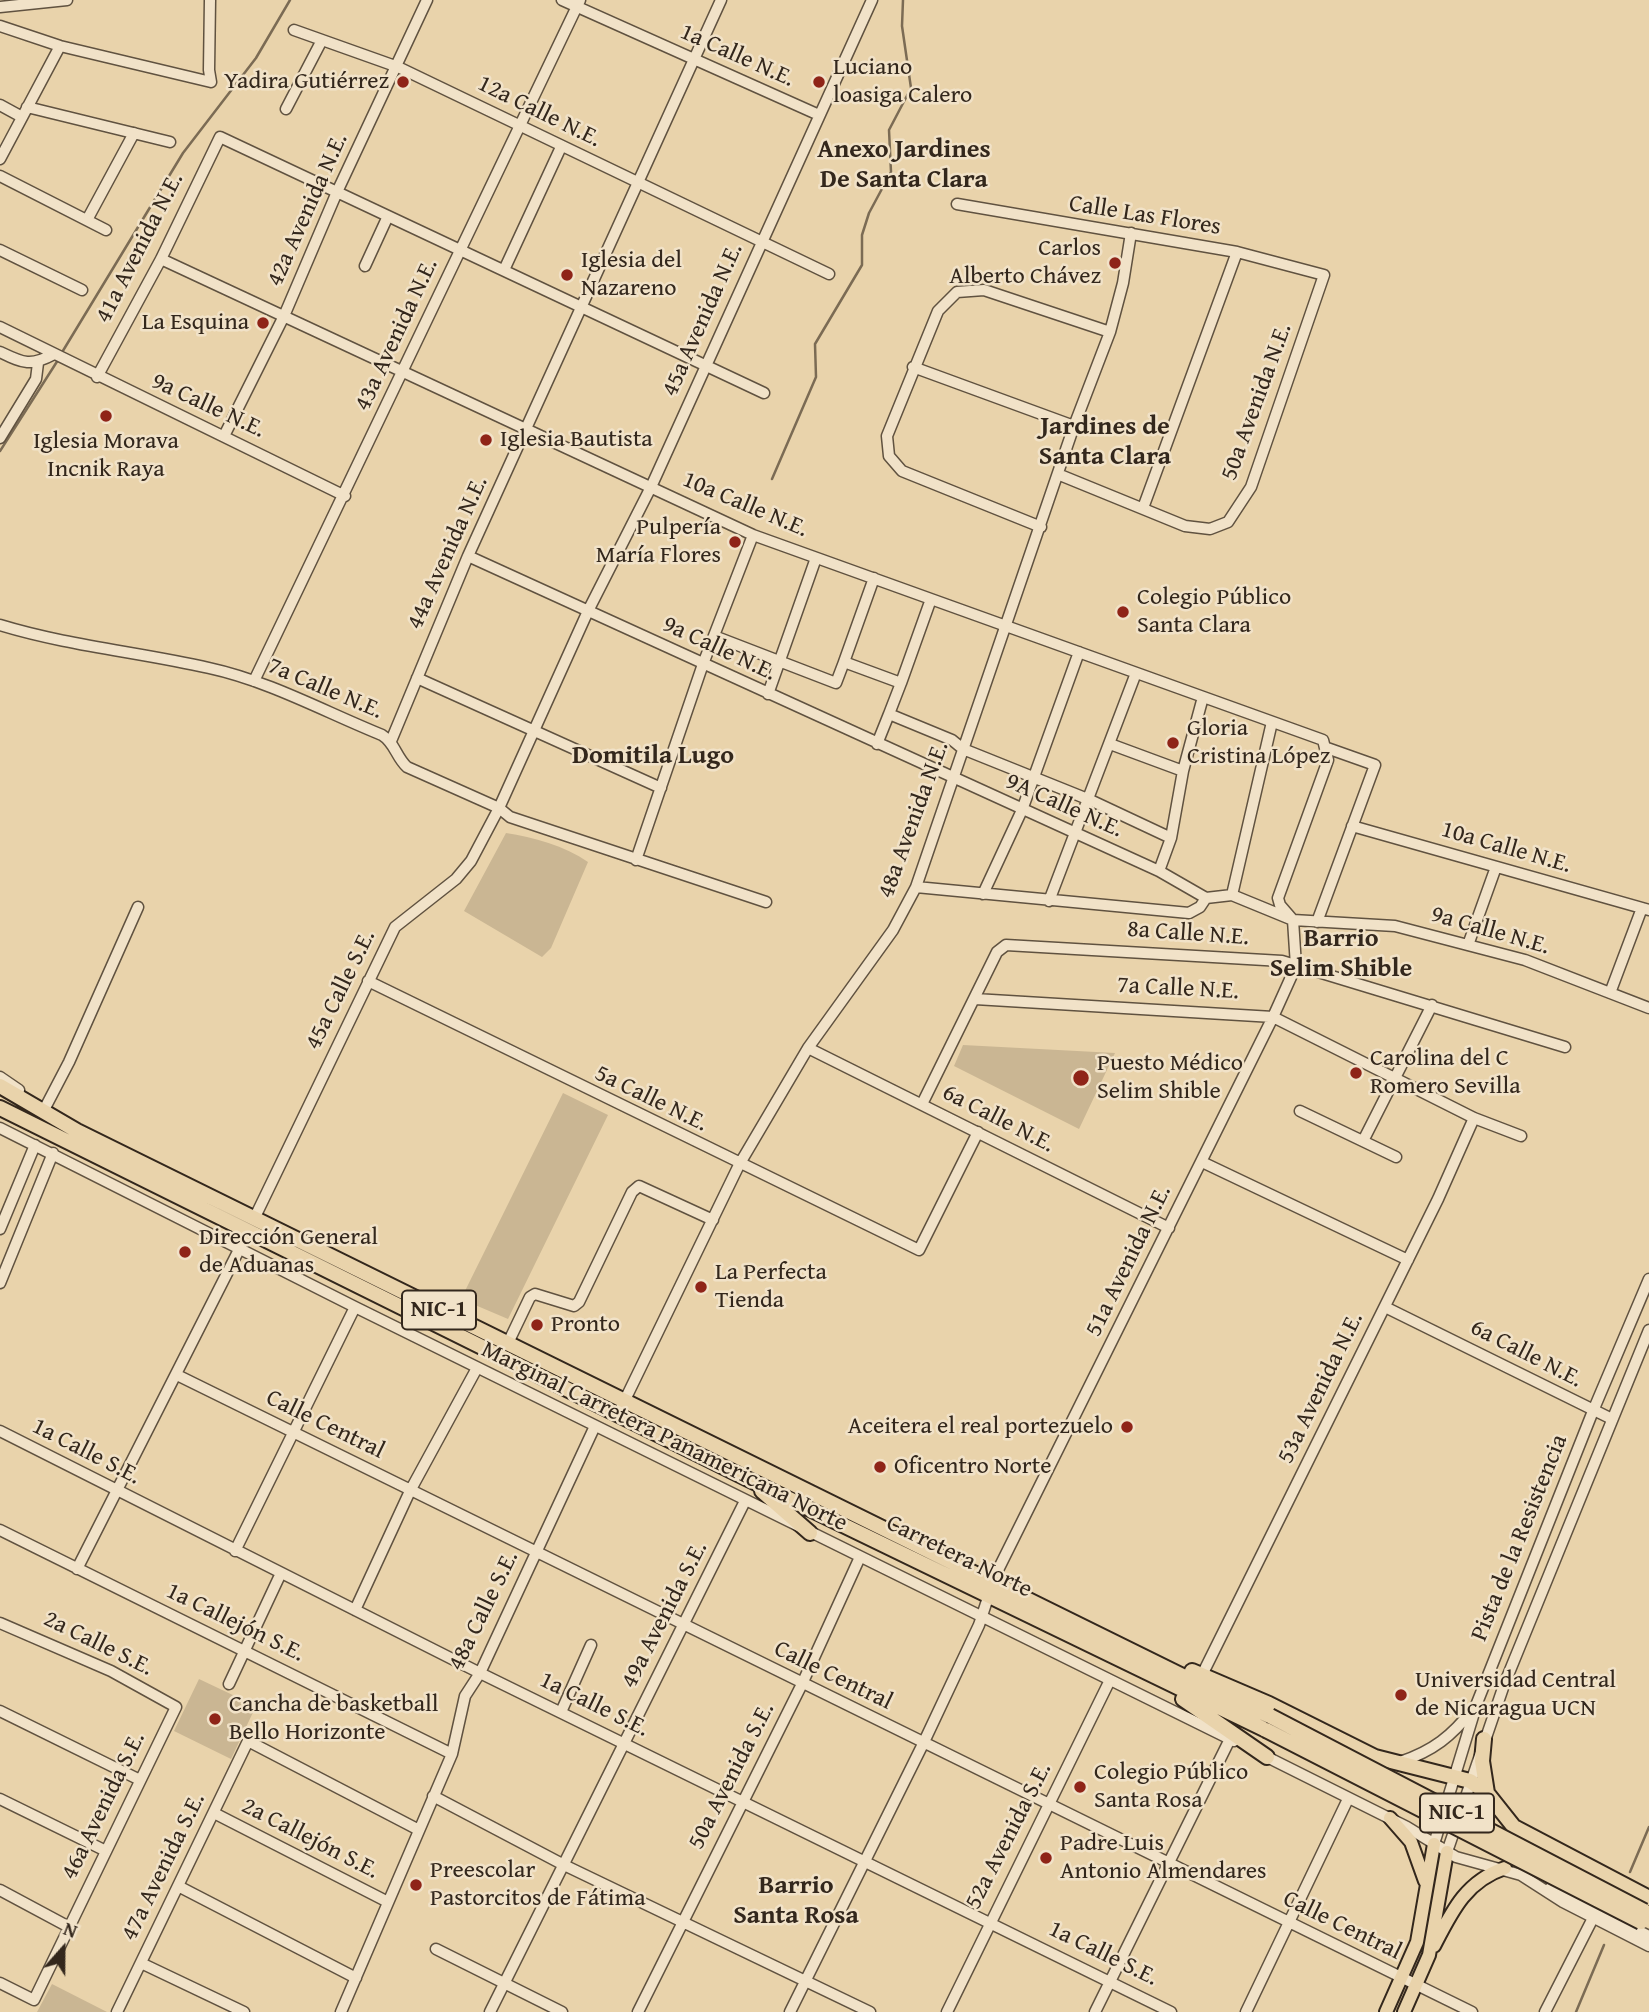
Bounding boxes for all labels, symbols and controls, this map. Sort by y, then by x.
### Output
street label: 1a Calle N.E. [675,18,799,94]
place label: Luciano loasiga Calero [833,54,972,110]
place label: Yadira Gutiérrez [224,68,389,96]
street label: 12a Calle N.E. [473,70,605,154]
marker: Yadira Gutiérrez [395,74,411,90]
marker: Luciano loasiga Calero [811,74,827,90]
street label: 42a Avenida N.E. [261,129,355,291]
district label: Anexo Jardines De Santa Clara [817,134,991,196]
street label: 41a Avenida N.E. [90,168,190,328]
street label: Calle Las Flores [1067,190,1223,242]
place label: Carlos Alberto Chávez [949,235,1101,291]
street label: 45a Avenida N.E. [656,239,750,401]
place label: Iglesia del Nazareno [581,247,682,303]
street label: 43a Avenida N.E. [349,254,445,416]
marker: Carlos Alberto Chávez [1107,255,1123,271]
marker: Iglesia del Nazareno [559,267,575,283]
place label: La Esquina [142,309,249,337]
marker: La Esquina [255,315,271,331]
street label: 50a Avenida N.E. [1215,320,1299,484]
street label: 9a Calle N.E. [147,367,269,445]
marker: Iglesia Morava Incnik Raya [98,408,114,424]
district label: Jardines de Santa Clara [1039,411,1171,472]
place label: Iglesia Bautista [500,426,653,454]
place label: Iglesia Morava Incnik Raya [33,428,179,484]
marker: Iglesia Bautista [478,432,494,448]
street label: 10a Calle N.E. [678,466,812,544]
street label: 44a Avenida N.E. [401,472,495,634]
place label: Pulpería María Flores [596,514,721,570]
marker: Pulpería María Flores [727,534,743,550]
place label: Colegio Público Santa Clara [1137,584,1291,640]
marker: Colegio Público Santa Clara [1115,604,1131,620]
street label: 9a Calle N.E. [658,610,780,688]
street label: 7a Calle N.E. [263,652,387,726]
place label: Gloria Cristina López [1187,715,1330,771]
marker: Gloria Cristina López [1165,735,1181,751]
street label: 48a Avenida N.E. [872,738,956,902]
district label: Domitila Lugo [572,740,734,772]
street label: 9A Calle N.E. [1001,767,1127,845]
street label: 10a Calle N.E. [1438,816,1574,880]
street label: 9a Calle N.E. [1427,900,1553,962]
street label: 8a Calle N.E. [1126,915,1250,953]
district label: Barrio Selim Shible [1270,923,1412,984]
street label: 45a Calle S.E. [300,925,382,1055]
street label: 7a Calle N.E. [1116,971,1240,1007]
place label: Carolina del C Romero Sevilla [1370,1045,1520,1101]
place label: Puesto Médico Selim Shible [1097,1050,1243,1106]
street label: 5a Calle N.E. [590,1059,712,1139]
marker: Carolina del C Romero Sevilla [1348,1065,1364,1081]
marker: Puesto Médico Selim Shible [1071,1068,1091,1088]
street label: 6a Calle N.E. [937,1078,1059,1160]
street label: 51a Avenida N.E. [1080,1181,1178,1341]
place label: Dirección General de Aduanas [199,1224,378,1280]
marker: Dirección General de Aduanas [177,1244,193,1260]
place label: La Perfecta Tienda [715,1259,827,1315]
marker: La Perfecta Tienda [693,1279,709,1295]
road number: NIC-1 [402,1290,476,1330]
street label: 53a Avenida N.E. [1272,1308,1370,1468]
place label: Pronto [551,1311,620,1339]
street label: 6a Calle N.E. [1465,1313,1587,1395]
marker: Pronto [529,1317,545,1333]
street label: Marginal Carretera Panamericana Norte [476,1336,852,1538]
street label: Calle Central [261,1384,389,1466]
street label: 1a Calle S.E. [27,1412,145,1492]
place label: Aceitera el real portezuelo [848,1413,1113,1441]
marker: Aceitera el real portezuelo [1119,1419,1135,1435]
street label: Pista de la Resistencia [1465,1431,1575,1645]
place label: Oficentro Norte [894,1453,1051,1481]
marker: Oficentro Norte [872,1459,888,1475]
street label: Carretera Norte [881,1509,1037,1605]
street label: 49a Avenida S.E. [616,1537,714,1693]
street label: 48a Calle S.E. [443,1546,525,1676]
street label: 1a Callejón S.E. [161,1577,309,1669]
street label: 2a Calle S.E. [39,1605,157,1683]
street label: Calle Central [769,1635,897,1717]
street label: 1a Calle S.E. [535,1666,653,1744]
place label: Universidad Central de Nicaragua UCN [1415,1667,1616,1723]
marker: Universidad Central de Nicaragua UCN [1393,1687,1409,1703]
place label: Cancha de basketball Bello Horizonte [229,1691,439,1747]
street label: 50a Avenida S.E. [683,1698,781,1854]
marker: Cancha de basketball Bello Horizonte [207,1711,223,1727]
street label: 46a Avenida S.E. [56,1727,152,1885]
street label: 52a Avenida S.E. [960,1758,1058,1914]
place label: Colegio Público Santa Rosa [1094,1759,1248,1815]
marker: Colegio Público Santa Rosa [1072,1779,1088,1795]
street label: 47a Avenida S.E. [116,1788,212,1946]
street label: 2a Callejón S.E. [237,1792,383,1886]
road number: NIC-1 [1420,1794,1494,1832]
place label: Padre Luis Antonio Almendares [1060,1830,1267,1886]
marker: Padre Luis Antonio Almendares [1038,1850,1054,1866]
place label: Preescolar Pastorcitos de Fátima [430,1857,645,1913]
district label: Barrio Santa Rosa [733,1870,859,1932]
marker: Preescolar Pastorcitos de Fátima [408,1877,424,1893]
street label: Calle Central [1278,1885,1406,1967]
north arrow [28,1914,98,1984]
text: N [60,1914,81,1945]
street label: 1a Calle S.E. [1044,1915,1162,1993]

